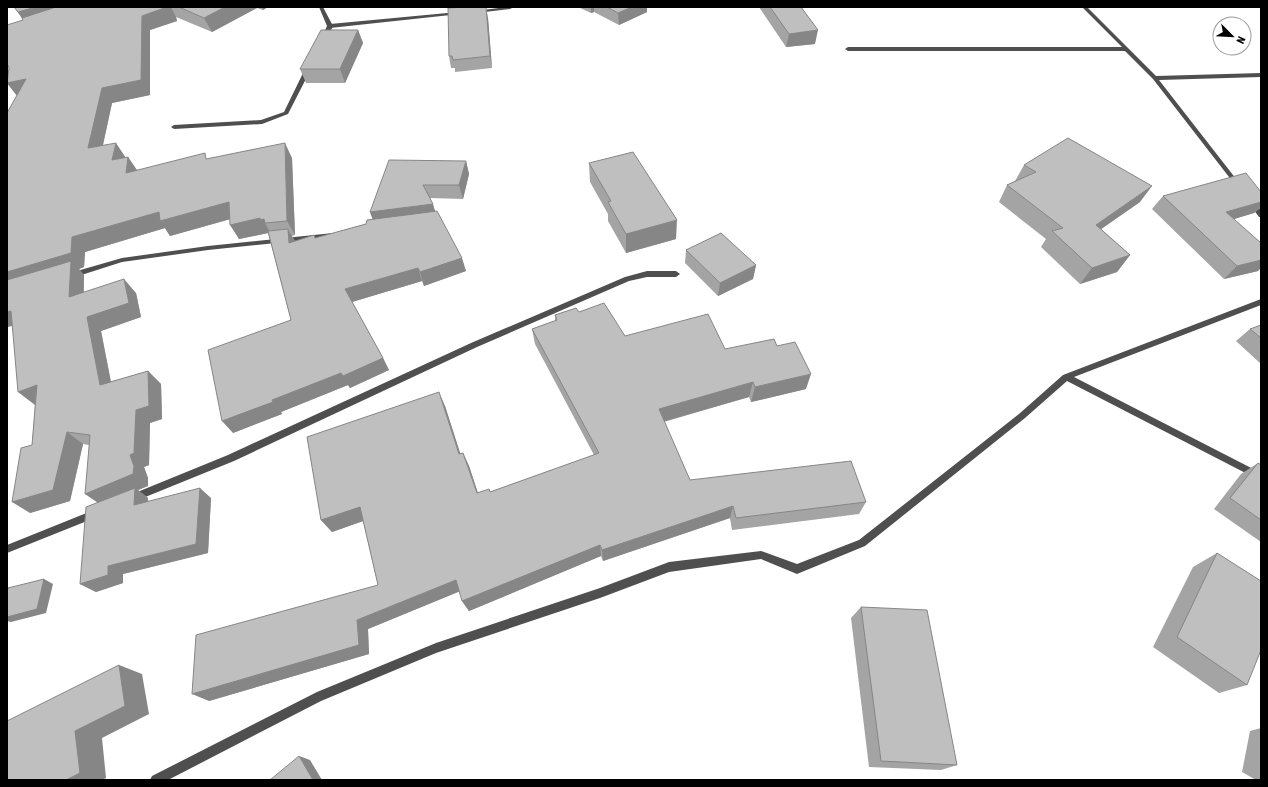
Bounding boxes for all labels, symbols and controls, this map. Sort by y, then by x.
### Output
north arrow [1212,16,1252,56]
text: N [1234,35,1248,45]

